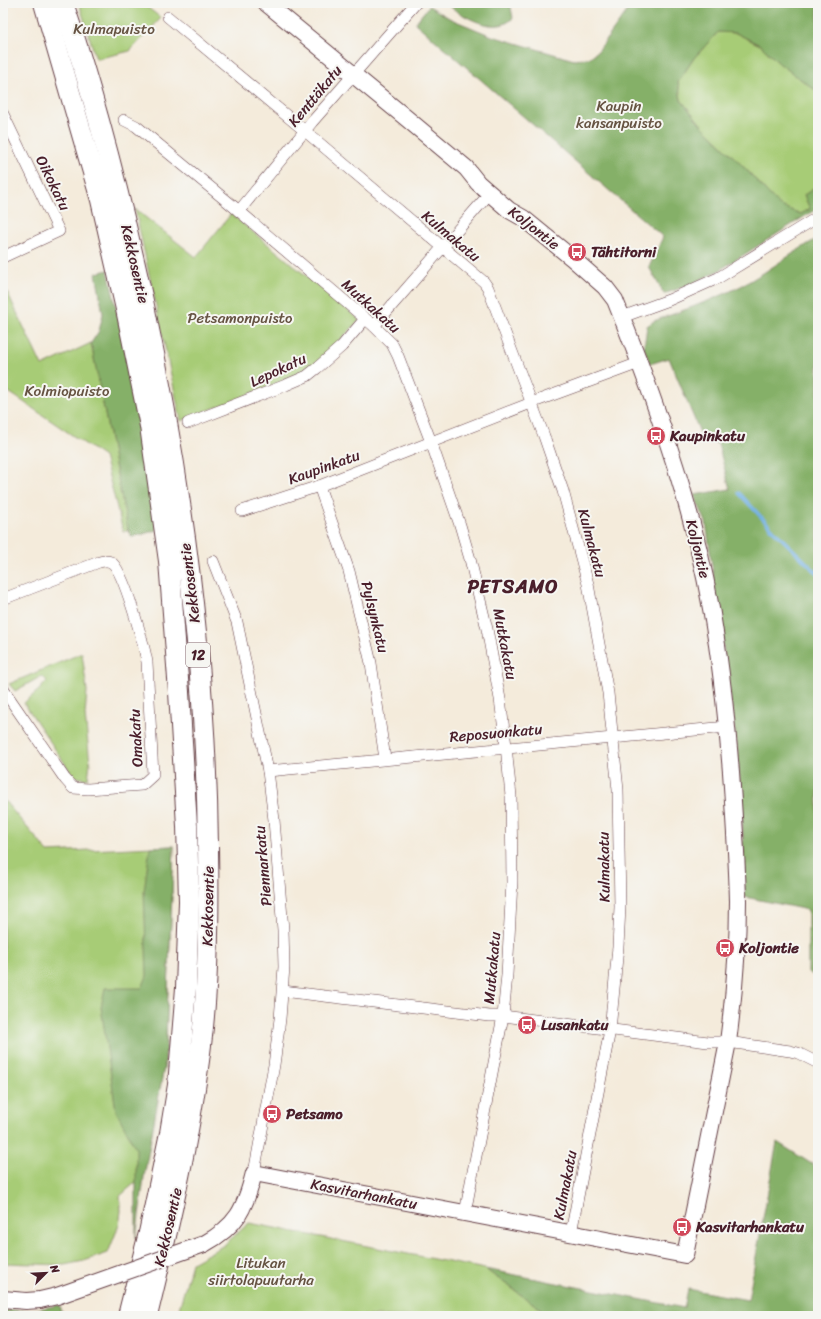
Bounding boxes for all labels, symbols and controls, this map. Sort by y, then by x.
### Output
park label: Kulmapuisto [73,16,155,42]
street label: Kenttäkatu [281,59,349,133]
park label: Kaupin kansanpuisto [576,93,662,136]
street label: Oikokatu [28,151,78,215]
street label: Koljontie [502,199,566,257]
street label: Kulmakatu [416,203,486,269]
street label: Kekkosentie [113,222,157,306]
place label: Tähtitorni [591,239,657,265]
bus stop icon: Tähtitorni [566,241,588,263]
street label: Mutkakatu [335,272,407,340]
park label: Petsamonpuisto [187,305,293,331]
street label: Lepokatu [245,346,311,394]
park label: Kolmiopuisto [24,378,110,404]
place label: Kaupinkatu [669,423,746,449]
bus stop icon: Kaupinkatu [645,425,667,447]
street label: Kaupinkatu [284,442,364,492]
street label: Kulmakatu [570,506,614,580]
street label: Koljontie [678,517,718,582]
street label: Kekkosentie [172,541,208,624]
district label: PETSAMO [468,570,558,603]
street label: Pylsynkatu [354,578,396,656]
street label: Mutkakatu [485,606,525,682]
road number: 12 [186,643,210,667]
street label: Omakatu [121,708,151,768]
street label: Reposuonkatu [448,716,544,750]
street label: Piennarkatu [247,825,279,907]
street label: Kulmakatu [590,831,618,903]
street label: Kekkosentie [194,865,222,946]
street label: Mutkakatu [476,931,508,1005]
place label: Koljontie [738,935,799,961]
bus stop icon: Koljontie [714,937,736,959]
place label: Lusankatu [541,1012,610,1038]
bus stop icon: Lusankatu [516,1014,538,1036]
place label: Petsamo [286,1101,343,1127]
bus stop icon: Petsamo [261,1103,283,1125]
street label: Kulmakatu [546,1148,584,1222]
street label: Kasvitarhankatu [308,1171,420,1217]
street label: Kekkosentie [146,1185,190,1269]
place label: Kasvitarhankatu [695,1214,805,1240]
bus stop icon: Kasvitarhankatu [671,1216,693,1238]
park label: Litukan siirtolapuutarha [207,1250,314,1293]
north arrow [26,1253,66,1293]
text: N [44,1261,65,1277]

